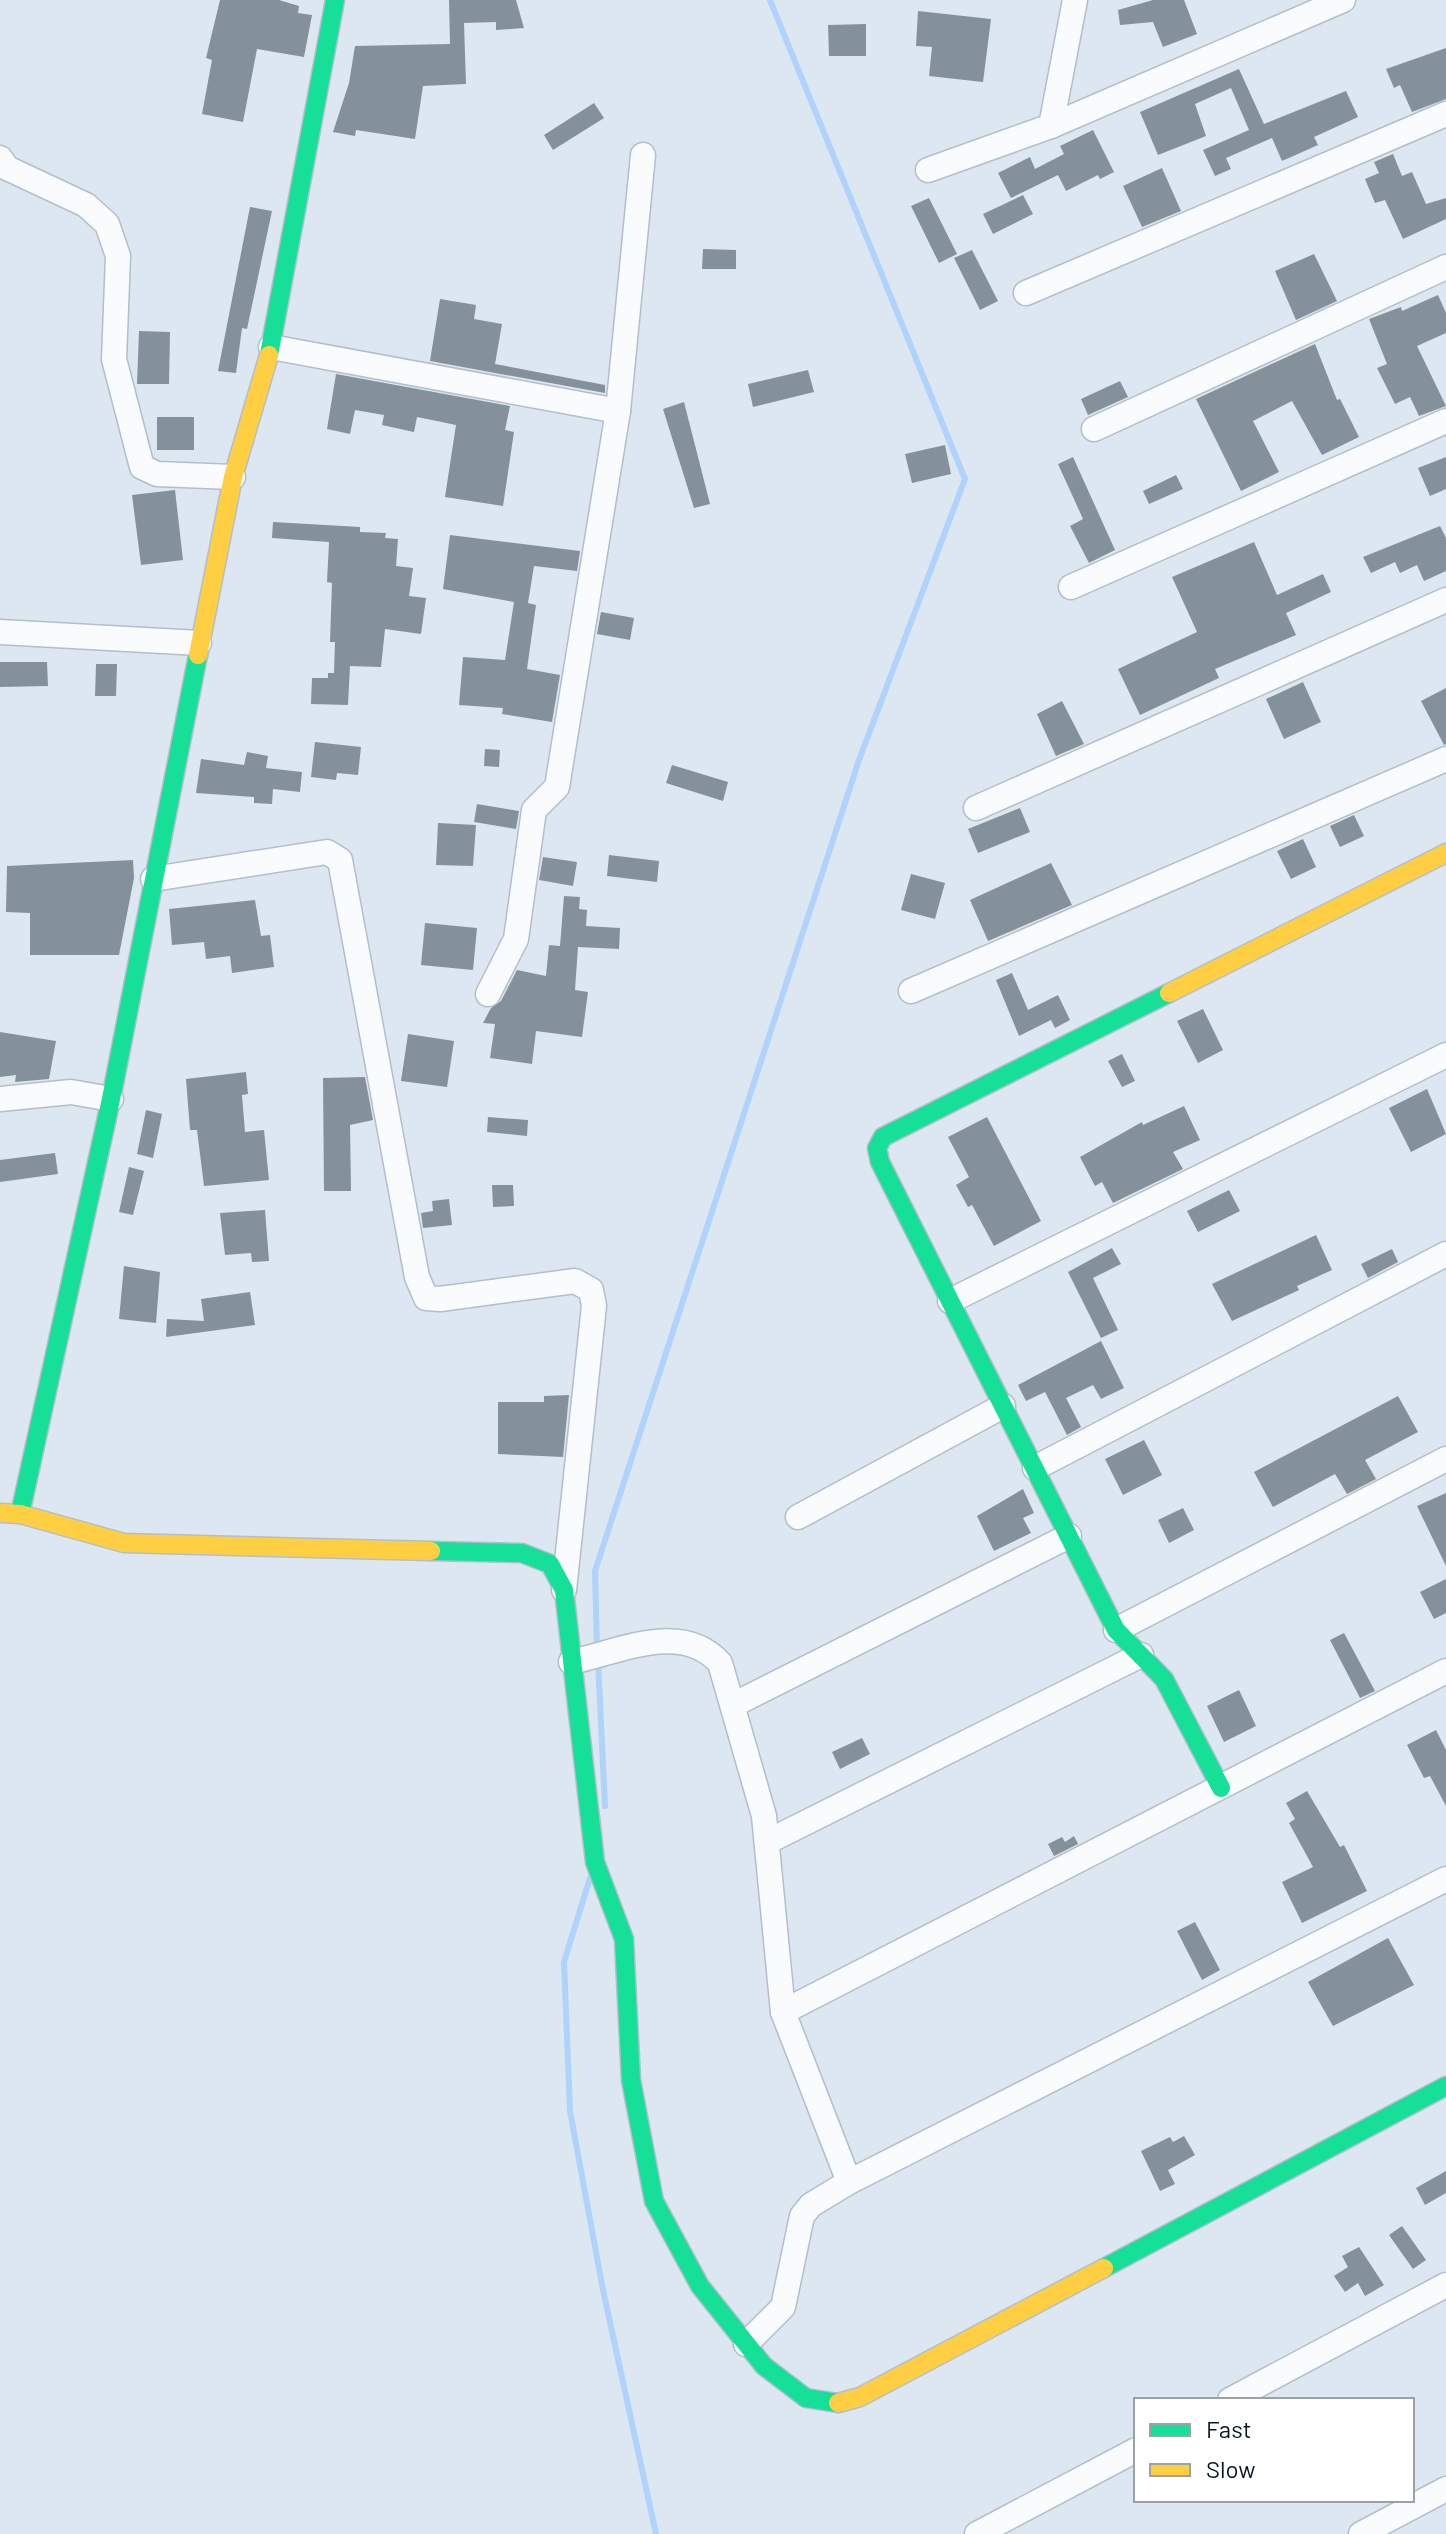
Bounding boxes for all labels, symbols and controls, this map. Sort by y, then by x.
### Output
legend [1134,2398,1414,2502]
text: Fast [1206,2414,1251,2443]
text: Slow [1206,2454,1255,2483]

